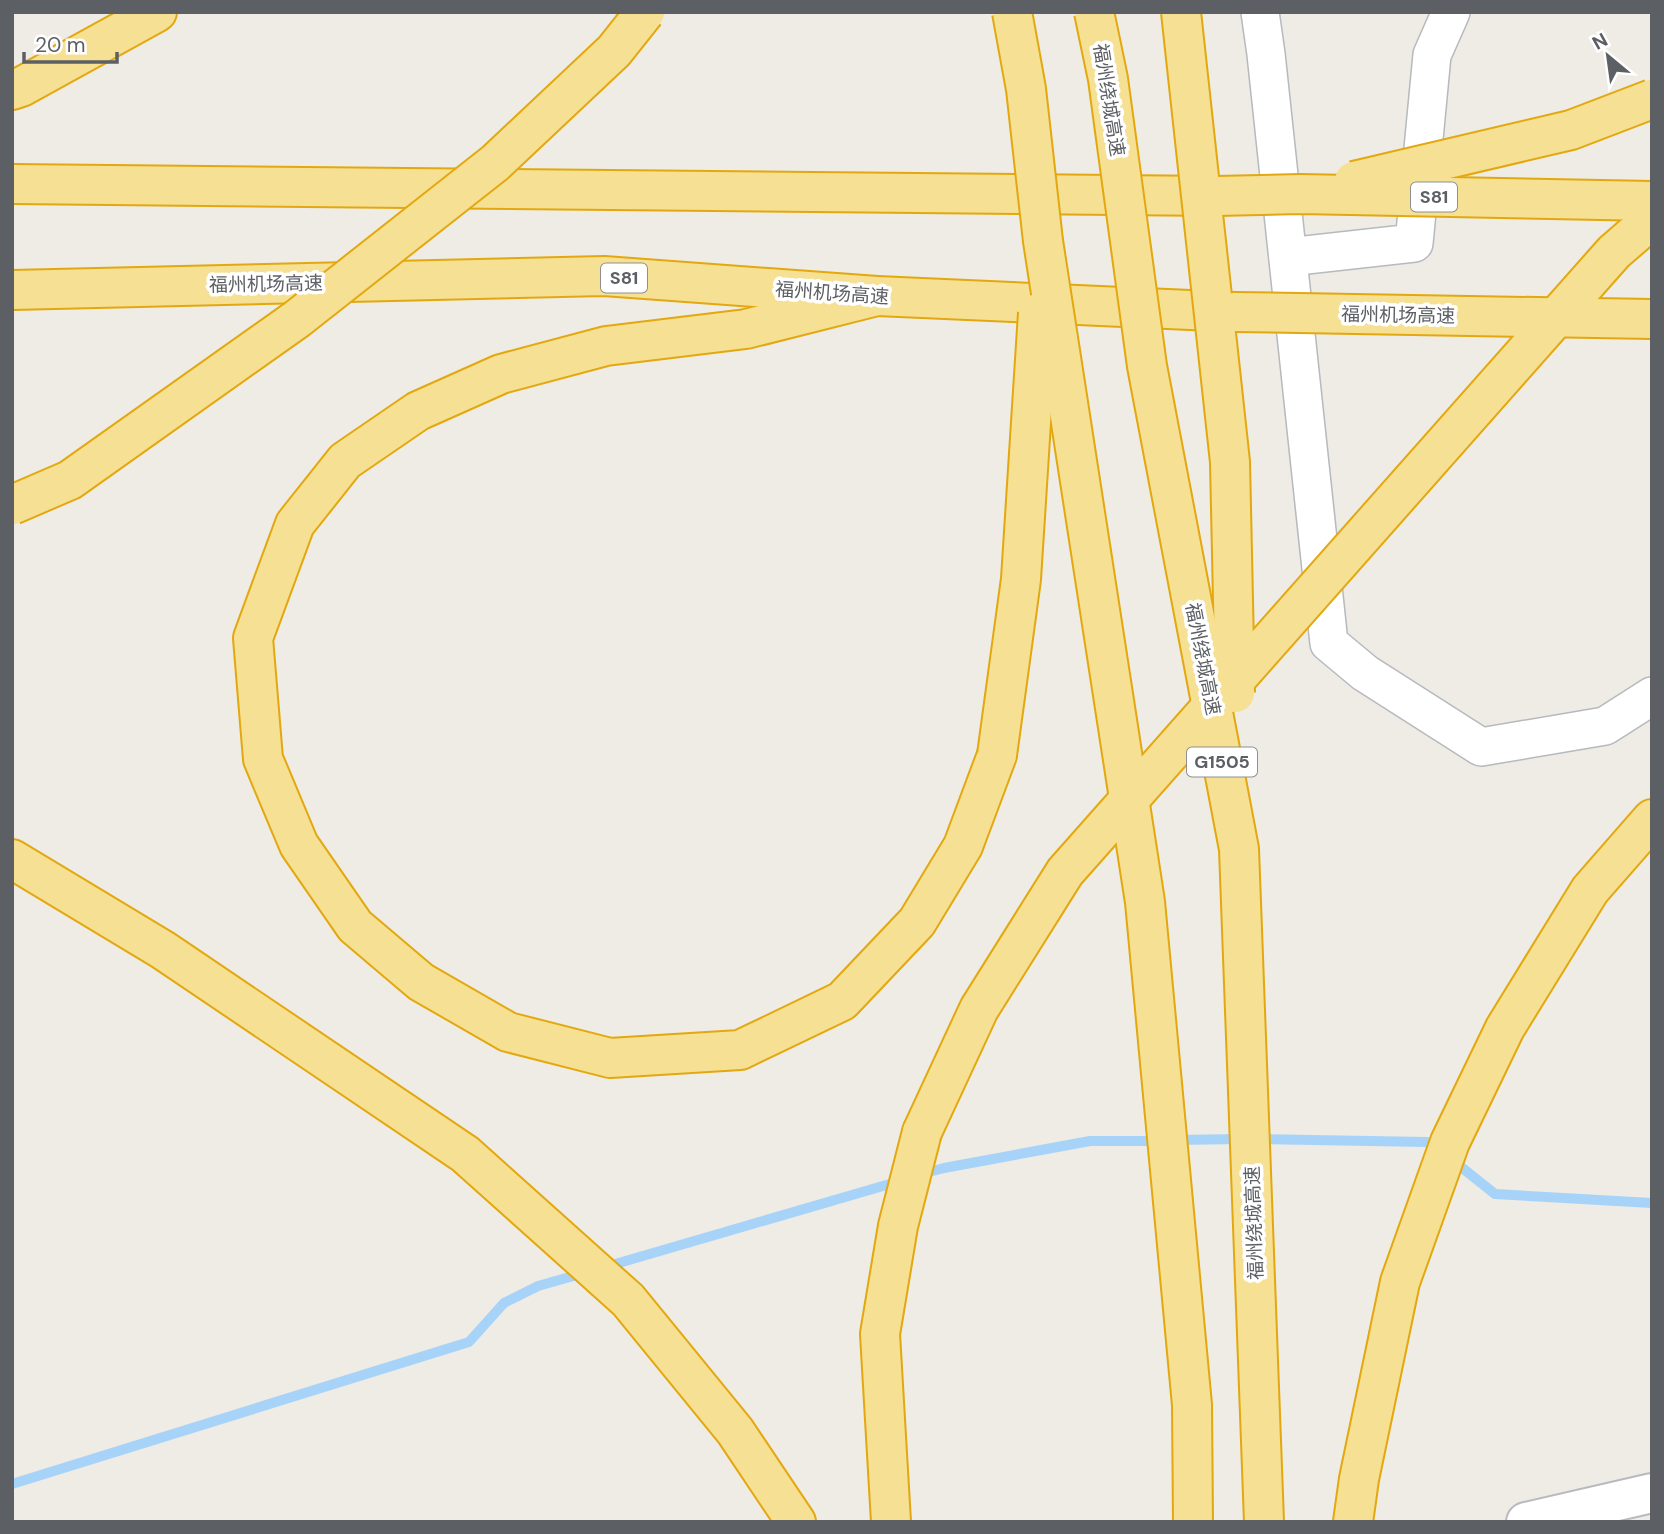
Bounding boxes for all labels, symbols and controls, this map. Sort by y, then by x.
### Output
scale bar [24,21,117,65]
north arrow [1573,21,1643,91]
text: N [1588,27,1612,56]
text: 20 m [35,31,86,59]
street label: 福州绕城高速 [1088,42,1130,158]
road number: S81 [1411,182,1457,212]
road number: S81 [601,264,647,292]
street label: 福州机场高速 [209,271,323,297]
street label: 福州机场高速 [774,277,890,309]
street label: 福州机场高速 [1341,302,1455,328]
street label: 福州绕城高速 [1180,601,1226,717]
road number: G1505 [1187,748,1257,776]
street label: 福州绕城高速 [1240,1166,1268,1280]

